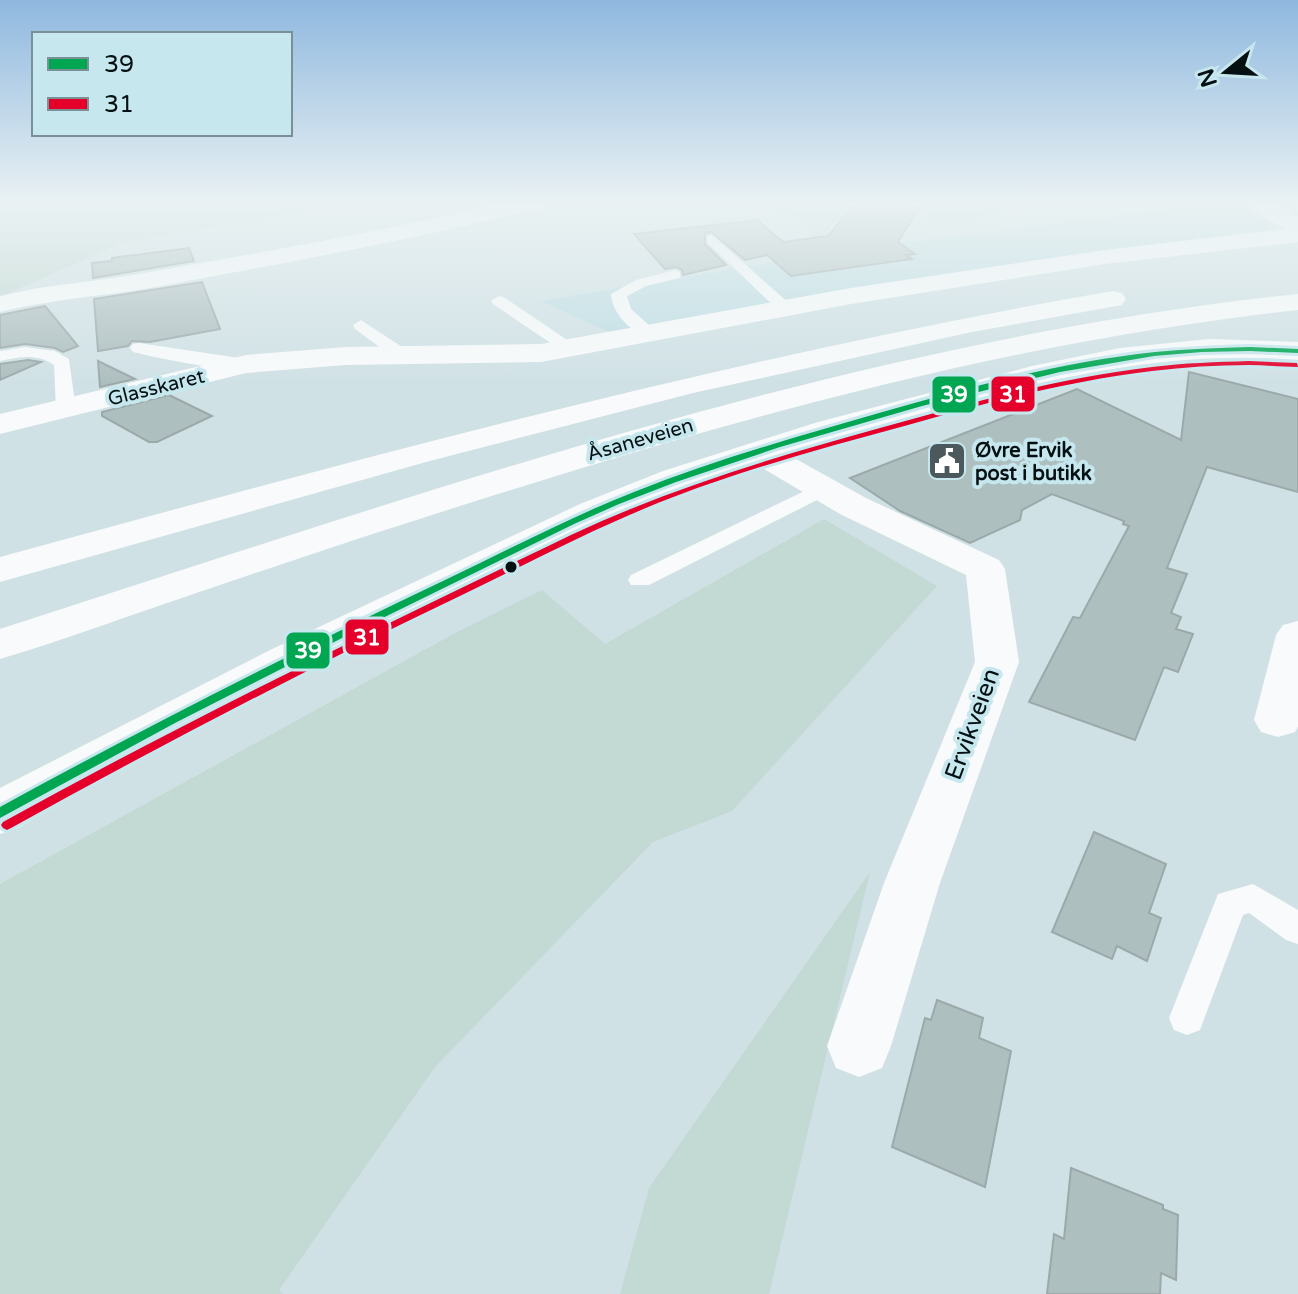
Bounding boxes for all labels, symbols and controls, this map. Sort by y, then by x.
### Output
legend [32,32,292,136]
north arrow [1186,32,1266,112]
text: 39 [104,50,134,79]
text: N [1193,65,1223,90]
text: 31 [104,90,134,119]
street label: Glasskaret [105,364,207,412]
line badge: 39 [931,375,977,414]
line badge: 31 [990,375,1036,413]
text: 39 [940,382,968,408]
text: 31 [999,382,1027,408]
street label: Åsaneveien [584,412,696,467]
place label: Øvre Ervik post i butikk [975,439,1092,486]
public building icon: Øvre Ervik post i butikk [926,440,968,482]
unlabelled marker [503,559,519,575]
line badge: 31 [344,618,390,656]
text: 31 [353,625,381,651]
line badge: 39 [285,631,331,670]
text: 39 [294,638,322,664]
street label: Ervikveien [939,665,1006,784]

